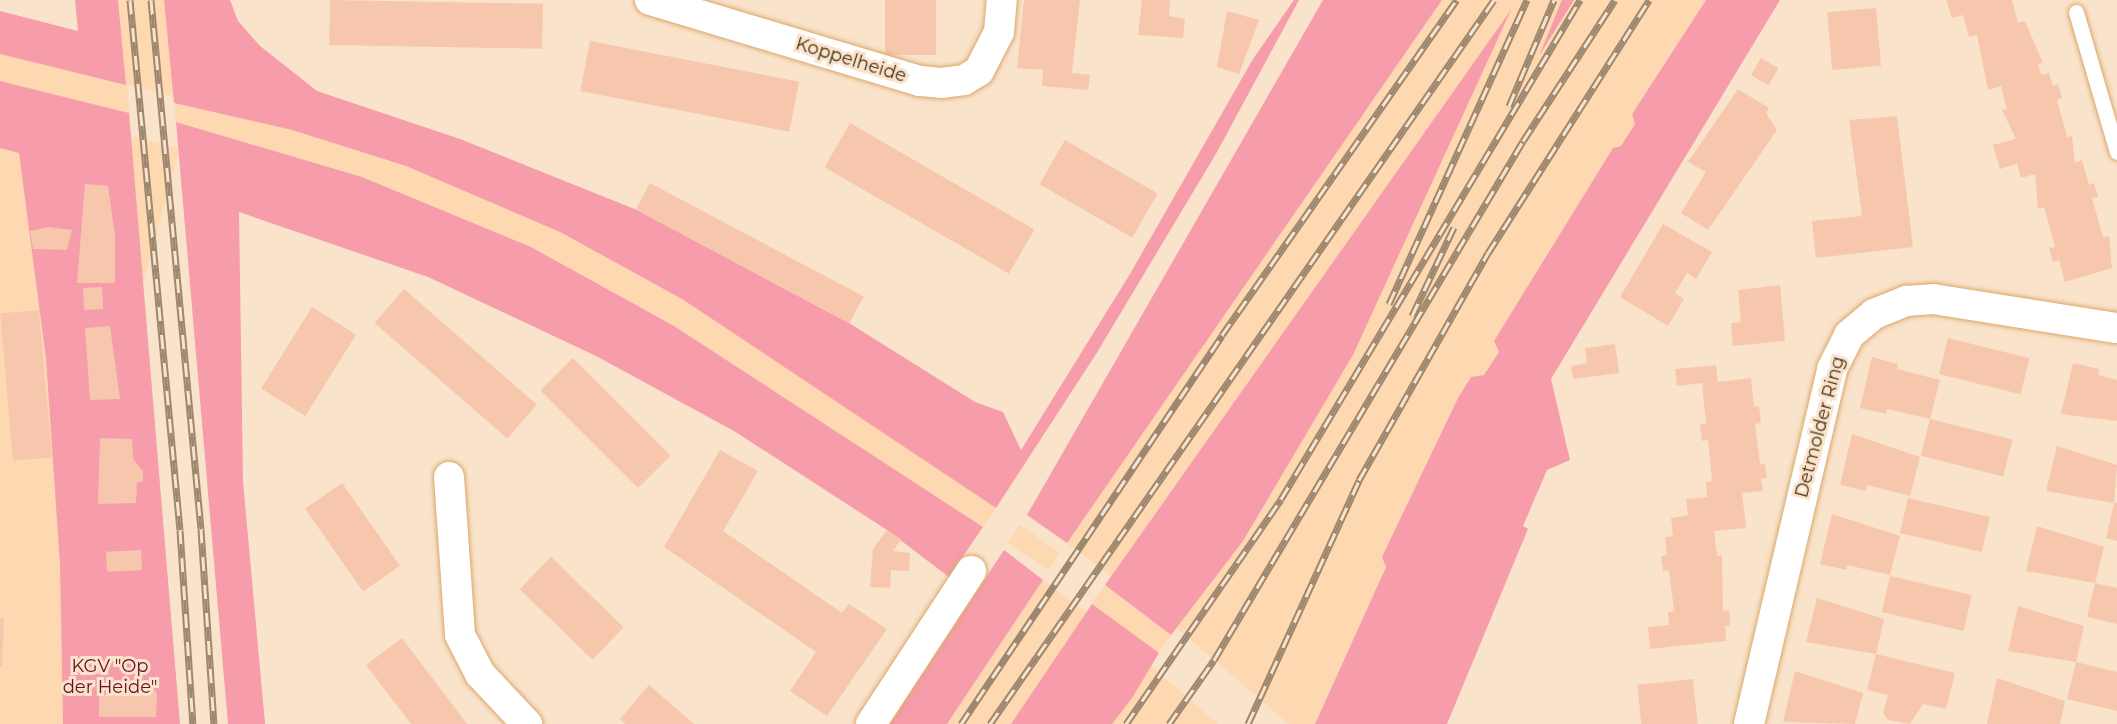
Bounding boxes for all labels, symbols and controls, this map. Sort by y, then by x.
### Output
street label: Koppelheide [793,33,909,87]
street label: Detmolder Ring [1791,354,1849,500]
park label: KGV "Op der Heide" [63,656,157,698]

